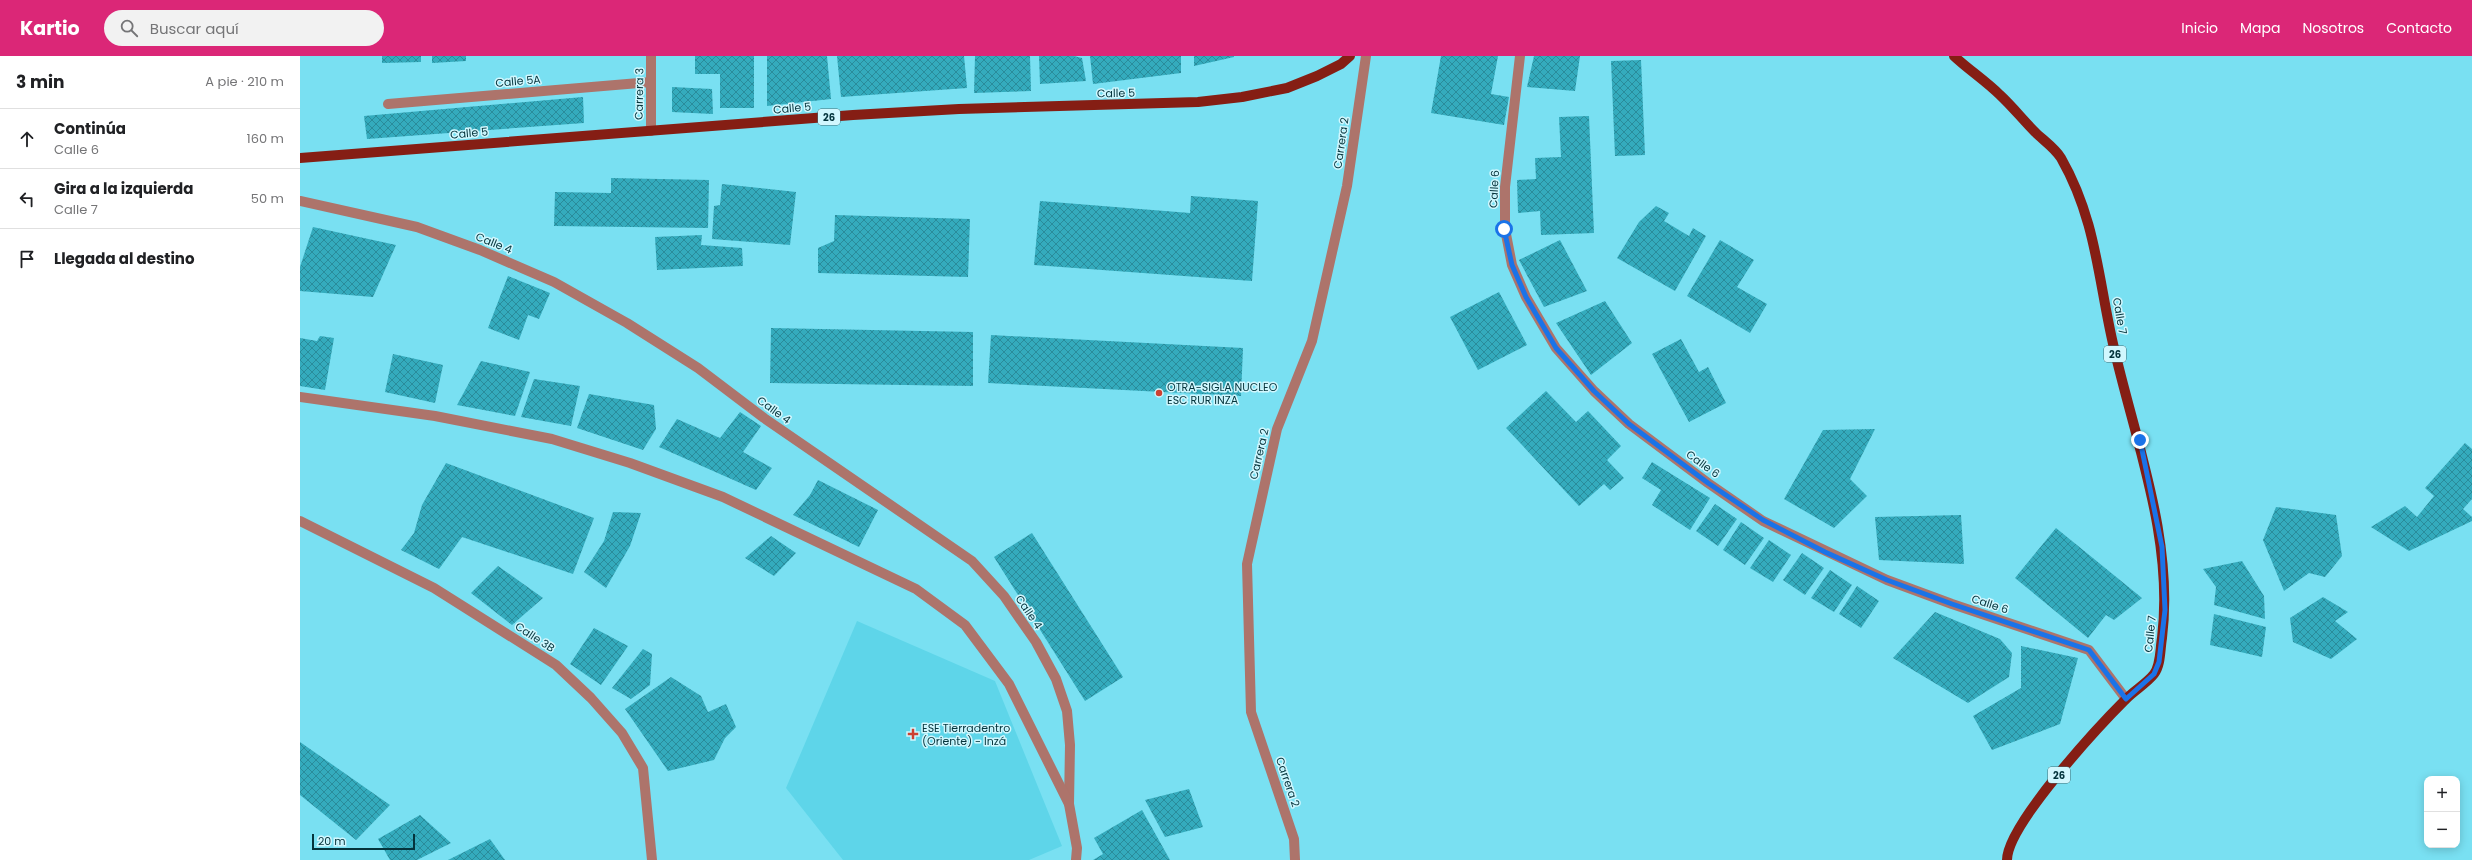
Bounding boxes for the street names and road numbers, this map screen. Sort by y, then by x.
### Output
street label: Carrera 3 [631,68,647,120]
street label: Calle 5A [495,71,542,91]
street label: Calle 5 [1097,85,1135,101]
street label: Calle 5 [772,98,812,118]
road number: 26 [818,109,840,125]
street label: Carrera 2 [1329,116,1353,170]
street label: Calle 5 [449,123,489,143]
street label: Calle 6 [1485,170,1503,208]
street label: Calle 4 [473,228,515,258]
street label: Calle 7 [2109,296,2131,336]
road number: 26 [2104,346,2126,362]
street label: Calle 4 [754,392,794,428]
street label: Carrera 2 [1245,427,1273,481]
street label: Calle 6 [1683,446,1723,482]
street label: Calle 6 [1969,591,2011,617]
street label: Calle 4 [1012,592,1046,632]
street label: Calle 7 [2140,615,2160,653]
street label: Calle 3B [512,618,558,656]
street label: Carrera 2 [1272,755,1304,809]
road number: 26 [2048,767,2070,783]

